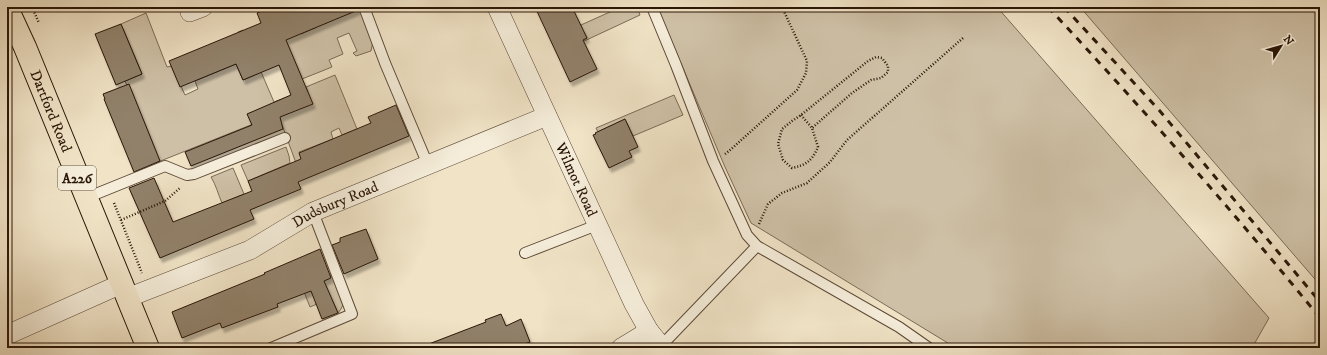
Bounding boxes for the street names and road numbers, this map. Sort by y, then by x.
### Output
street label: Dartford Road [25,67,76,156]
street label: Wilmot Road [550,139,602,220]
road number: A226 [58,166,96,190]
street label: Dudsbury Road [289,177,382,232]

